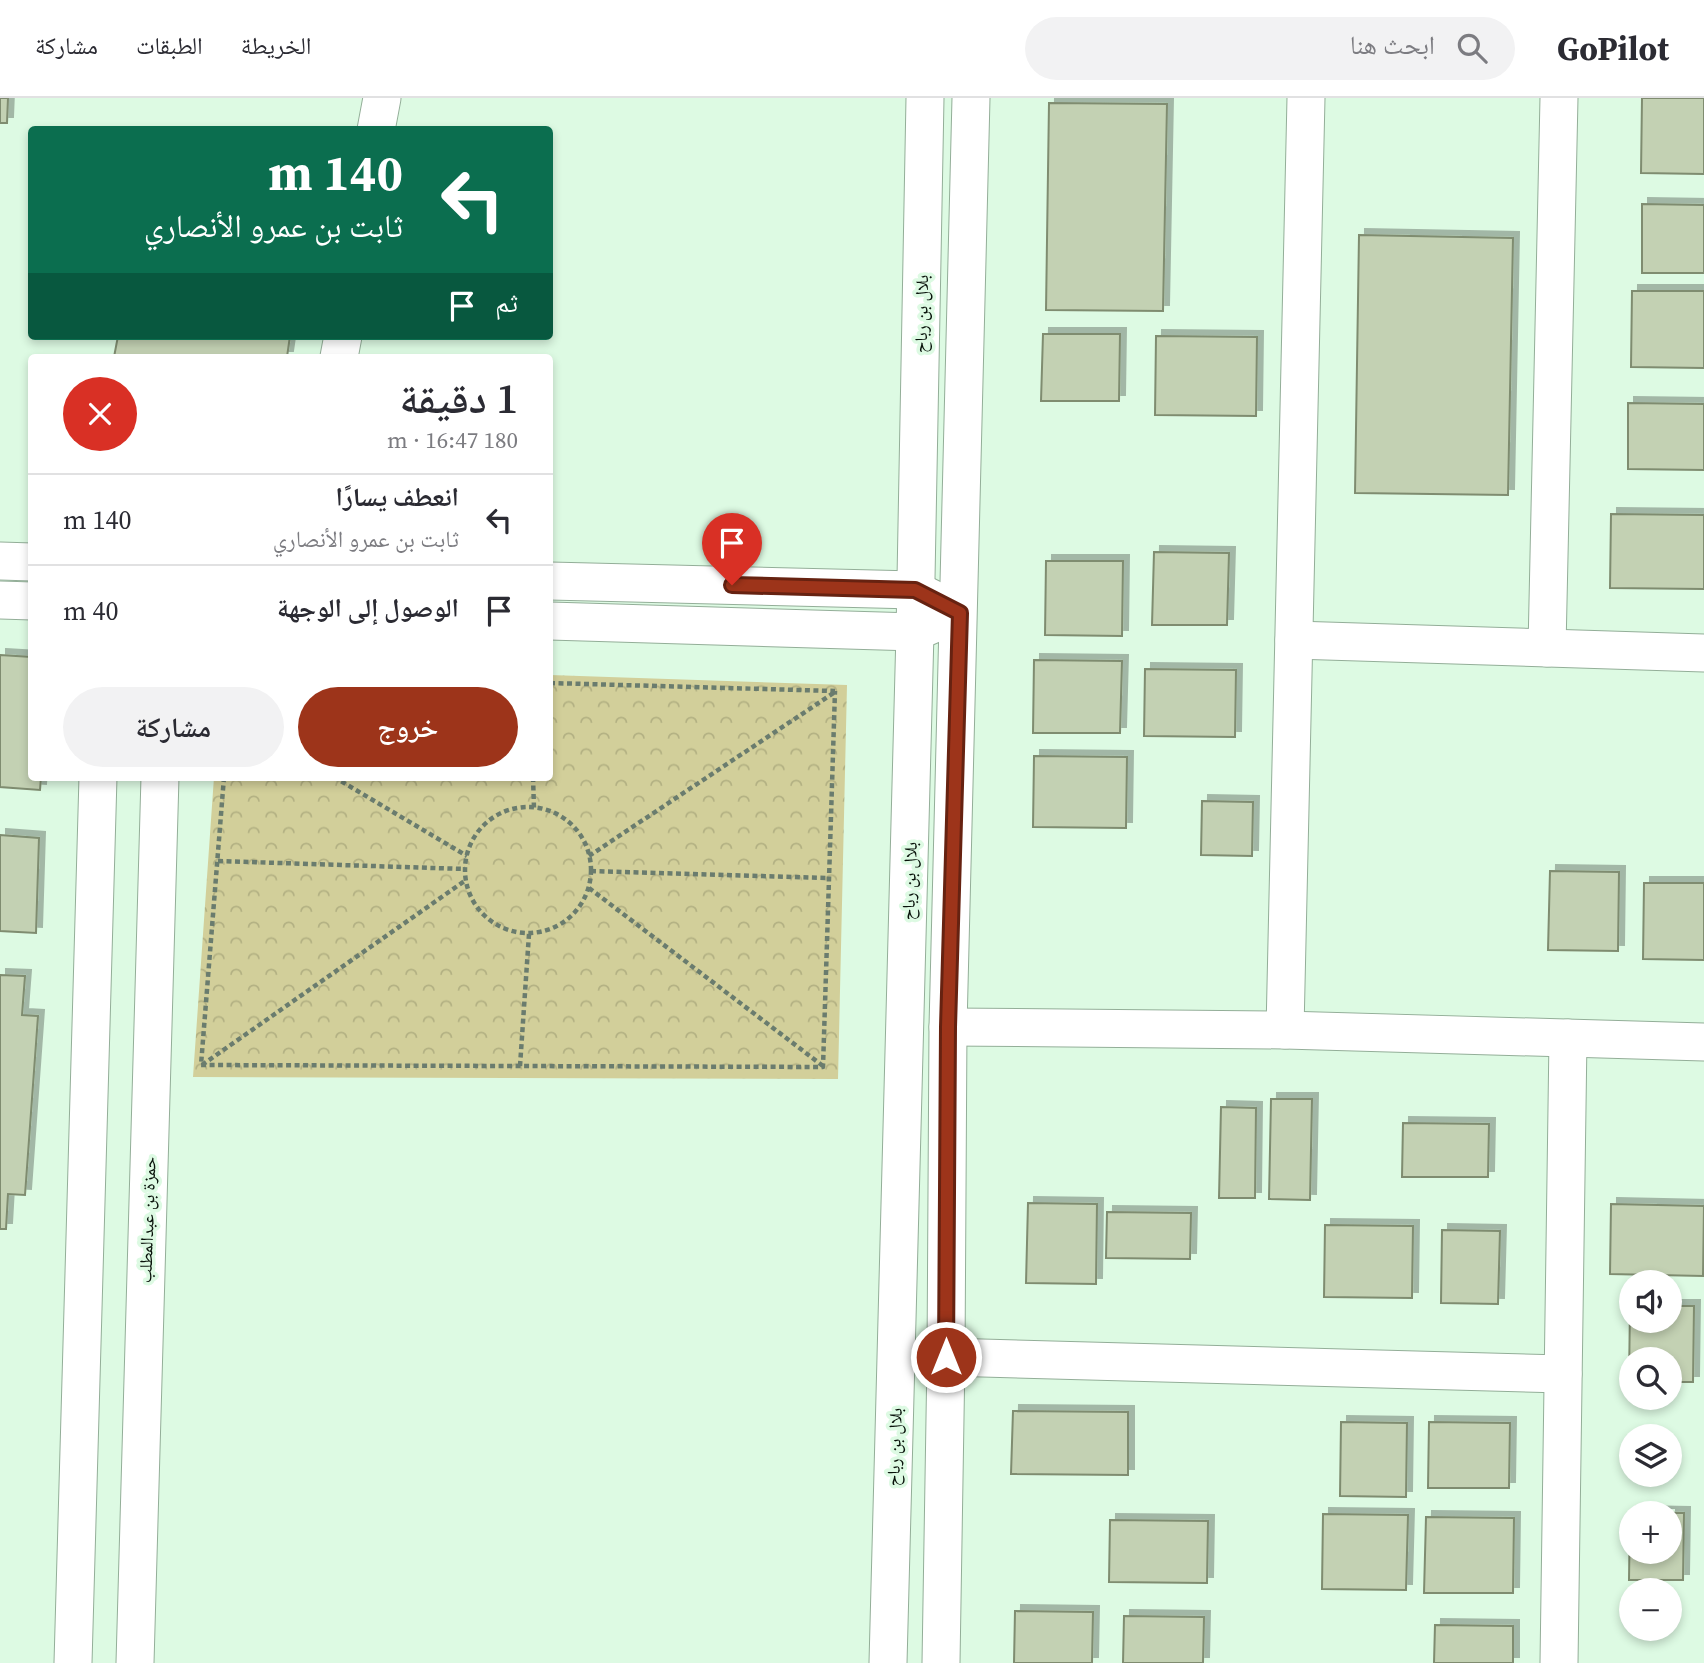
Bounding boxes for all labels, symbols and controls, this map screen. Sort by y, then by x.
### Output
search box [1025,17,1515,80]
text: GoPilot [1557,26,1669,71]
text: ابحث هنا [1350,27,1435,63]
text: مشاركة [35,29,98,62]
text: الطبقات [136,29,203,62]
text: الخريطة [241,29,311,62]
icon: search [1453,29,1491,67]
text: 140 m [268,139,403,206]
icon: left [427,154,518,245]
text: ثابت بن عمرو الأنصاري [144,204,403,248]
street label: بلال بن رباح [908,275,934,353]
text: ثم [495,285,518,321]
icon: arrive [443,287,481,325]
text: 1 دقيقة [399,369,518,427]
button: close [63,377,137,451]
text: 180 m · 16:47 [387,424,518,456]
text: انعطف يسارًا [336,479,459,515]
icon: left [480,501,518,539]
text: 140 m [63,502,132,538]
pin [702,513,762,585]
text: ثابت بن عمرو الأنصاري [273,523,459,555]
icon: arrive [713,524,751,562]
text: الوصول إلى الوجهة [277,590,459,626]
icon: arrive [480,592,518,630]
text: 40 m [63,593,119,629]
button: مشاركة [63,687,284,767]
button: خروج [298,687,518,767]
street label: بلال بن رباح [895,841,923,921]
street label: حمزة بن عبدالمطلب [132,1156,162,1284]
map controls [1619,1270,1682,1641]
button: sound [1619,1270,1682,1333]
position arrow [909,1320,983,1394]
button: search [1619,1347,1682,1410]
street label: بلال بن رباح [880,1407,908,1487]
button: layers [1619,1424,1682,1487]
button: + [1619,1501,1682,1564]
button: − [1619,1578,1682,1641]

